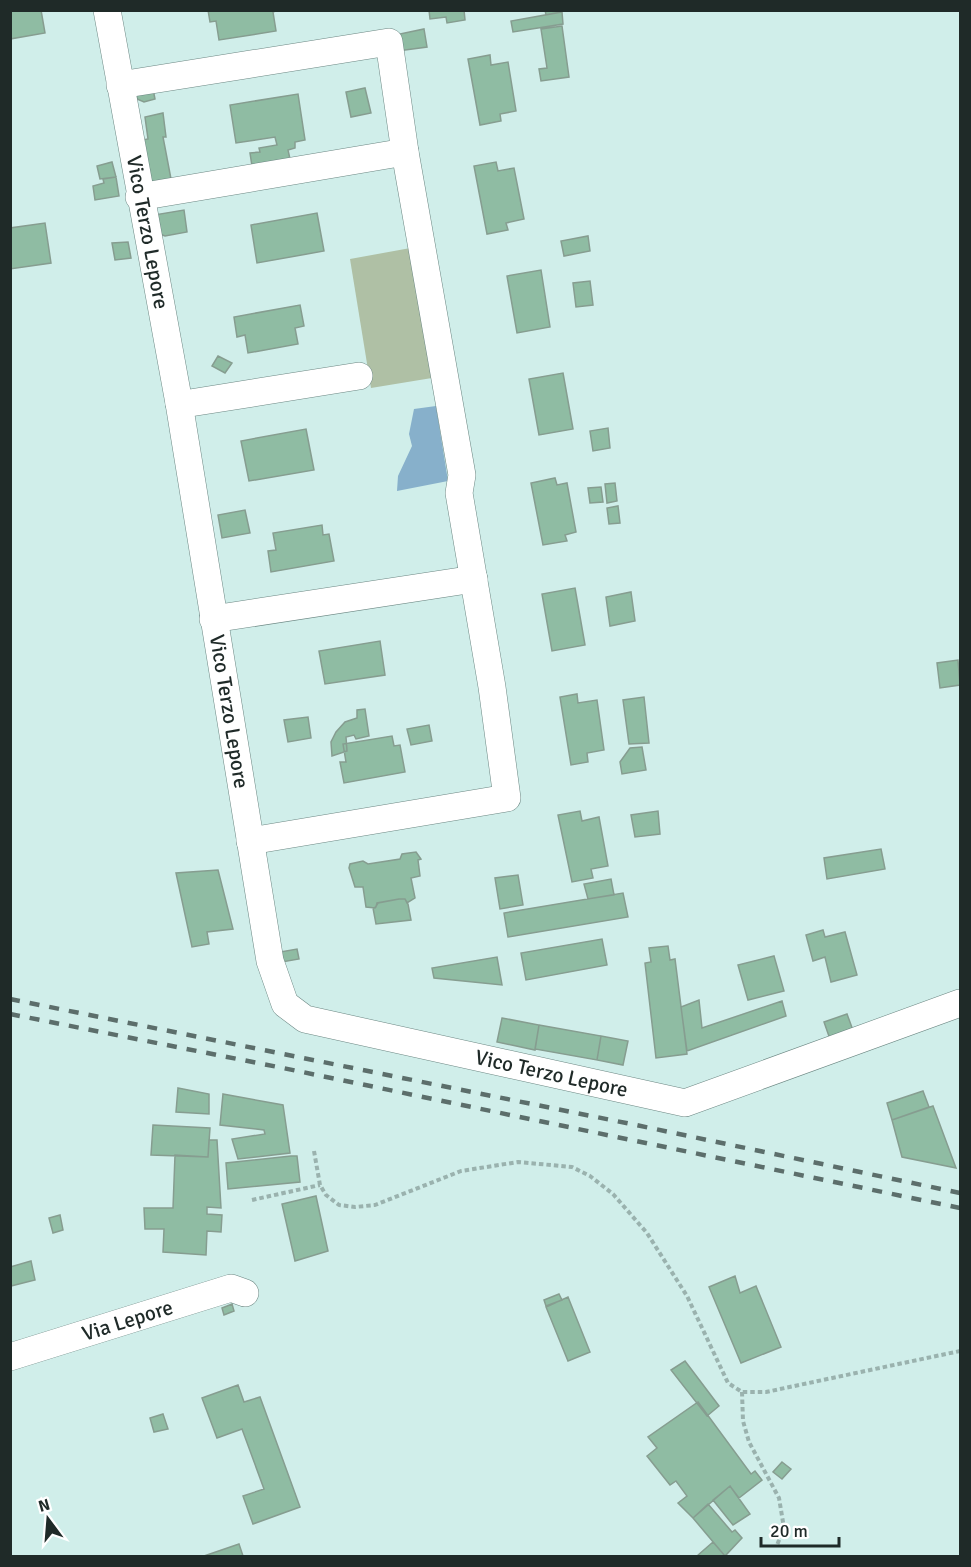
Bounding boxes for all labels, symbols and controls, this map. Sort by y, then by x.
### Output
street label: Vico Terzo Lepore [121,153,175,311]
street label: Vico Terzo Lepore [204,633,255,790]
street label: Vico Terzo Lepore [473,1044,630,1103]
street label: Via Lepore [79,1294,176,1347]
north arrow [18,1489,78,1549]
text: N [36,1494,52,1517]
scale bar [761,1510,839,1548]
text: 20 m [770,1520,808,1542]

